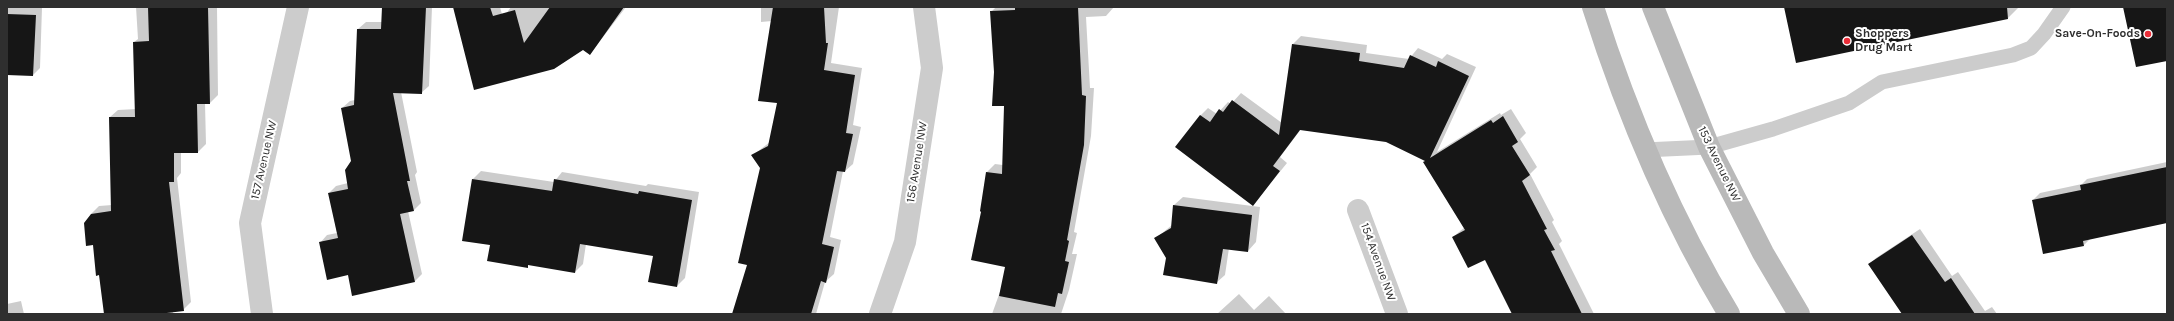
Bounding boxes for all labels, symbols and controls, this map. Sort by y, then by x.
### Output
place label: Shoppers Drug Mart [1855,27,1912,55]
place label: Save-On-Foods [2055,27,2140,41]
marker: Save-On-Foods [2143,29,2153,39]
marker: Shoppers Drug Mart [1842,36,1852,46]
street label: 157 Avenue NW [248,119,280,201]
street label: 156 Avenue NW [903,121,931,203]
street label: 153 Avenue NW [1695,124,1743,204]
street label: 154 Avenue NW [1357,221,1399,303]

